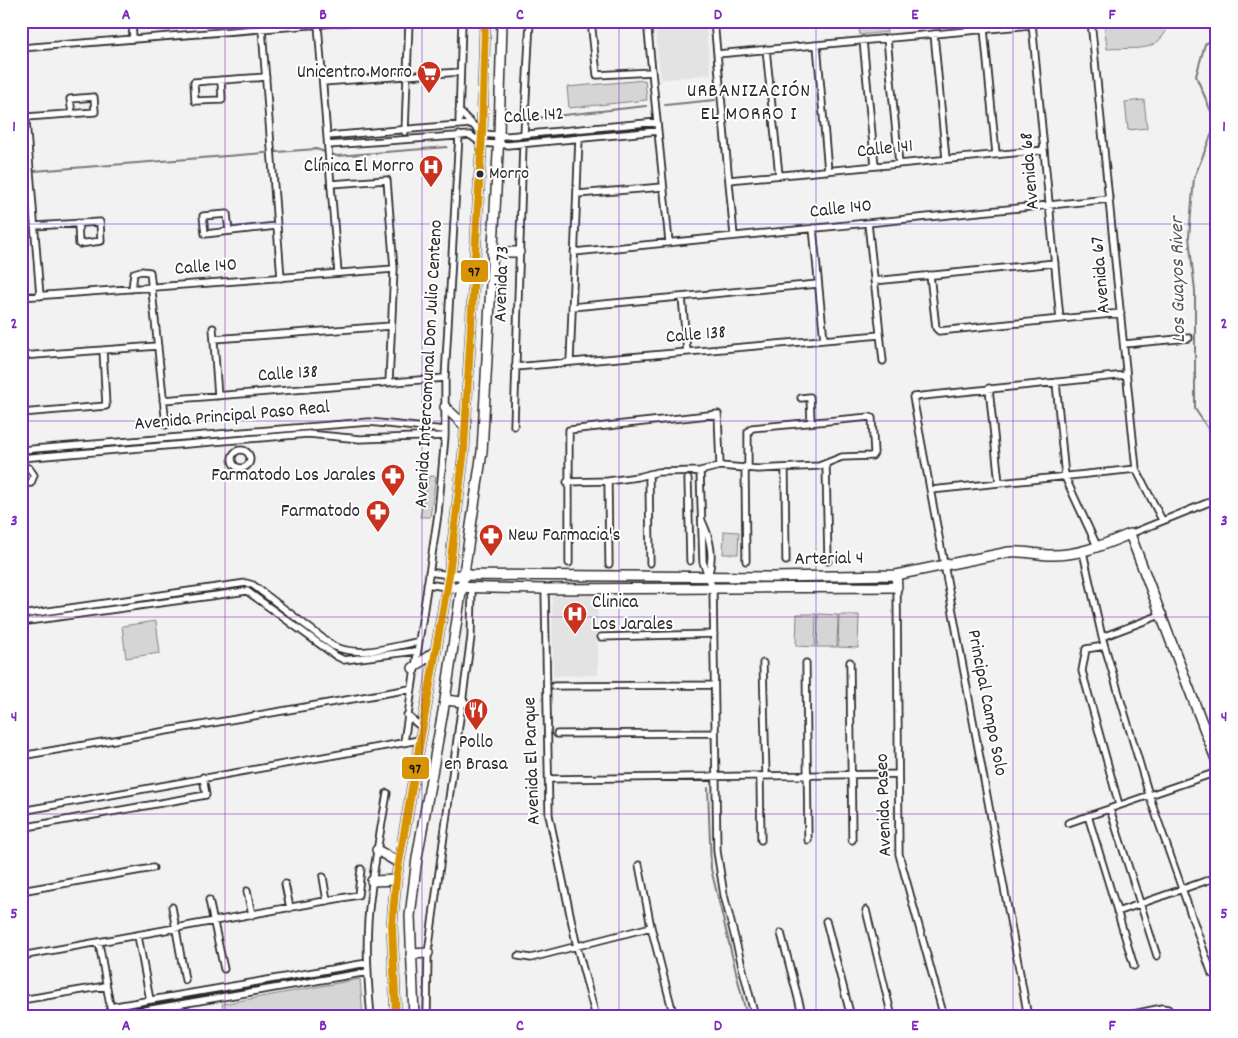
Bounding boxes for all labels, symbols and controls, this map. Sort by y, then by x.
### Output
text: A [122,4,131,27]
text: B [319,4,327,27]
text: C [516,4,524,27]
text: D [714,4,723,27]
text: E [911,4,919,27]
text: F [1108,4,1116,27]
place label: Unicentro Morro [297,60,412,87]
supermarket icon: Unicentro Morro [416,60,442,94]
district label: URBANIZACIÓN EL MORRO I [687,78,811,129]
street label: Calle 142 [503,101,565,133]
text: 1 [12,116,16,139]
text: 1 [1222,116,1226,139]
street label: Avenida 68 [1014,131,1048,211]
street label: Calle 141 [856,134,914,166]
place label: Clínica El Morro [304,154,414,181]
hospital icon: Clínica El Morro [418,154,444,188]
place label: Morro [489,162,529,187]
marker: Morro [475,169,485,179]
street label: Calle 140 [809,193,873,227]
water label: Los Guayos River [1164,214,1194,343]
street label: Avenida Intercomunal Don Julio Centeno [409,219,451,509]
street label: Avenida 67 [1085,235,1119,315]
street label: Avenida 73 [488,245,518,323]
street label: Calle 140 [174,252,238,284]
line badge: 97 [460,259,489,283]
text: 97 [468,263,481,283]
text: 2 [11,313,18,336]
text: 2 [1221,313,1228,336]
street label: Calle 138 [665,320,727,352]
street label: Calle 138 [257,359,319,391]
street label: Avenida Principal Paso Real [133,395,331,439]
place label: Farmatodo Los Jarales [211,463,376,490]
pharmacy icon: Farmatodo Los Jarales [380,463,406,497]
place label: Farmatodo [281,499,360,526]
pharmacy icon: Farmatodo [365,499,391,533]
text: 3 [10,510,18,533]
text: 3 [1220,510,1228,533]
pharmacy icon: New Farmacia's [478,523,504,557]
place label: New Farmacia's [508,523,621,550]
street label: Arterial 4 [794,546,864,574]
place label: Clinica Los Jarales [592,590,673,639]
hospital icon: Clinica Los Jarales [562,601,588,635]
street label: Principal Campo Solo [959,628,1013,778]
street label: Avenida El Parque [517,696,549,826]
restaurant icon: Pollo en Brasa [463,697,489,731]
text: 4 [11,706,17,729]
text: 4 [1221,706,1227,729]
place label: Pollo en Brasa [444,730,509,779]
street label: Avenida Paseo [870,753,900,857]
line badge: 97 [401,756,430,780]
text: 97 [409,760,422,780]
text: 5 [10,903,18,926]
text: 5 [1220,903,1228,926]
text: A [122,1015,131,1038]
text: B [319,1015,327,1038]
text: C [516,1015,524,1038]
text: D [714,1015,723,1038]
text: E [911,1015,919,1038]
text: F [1108,1015,1116,1038]

